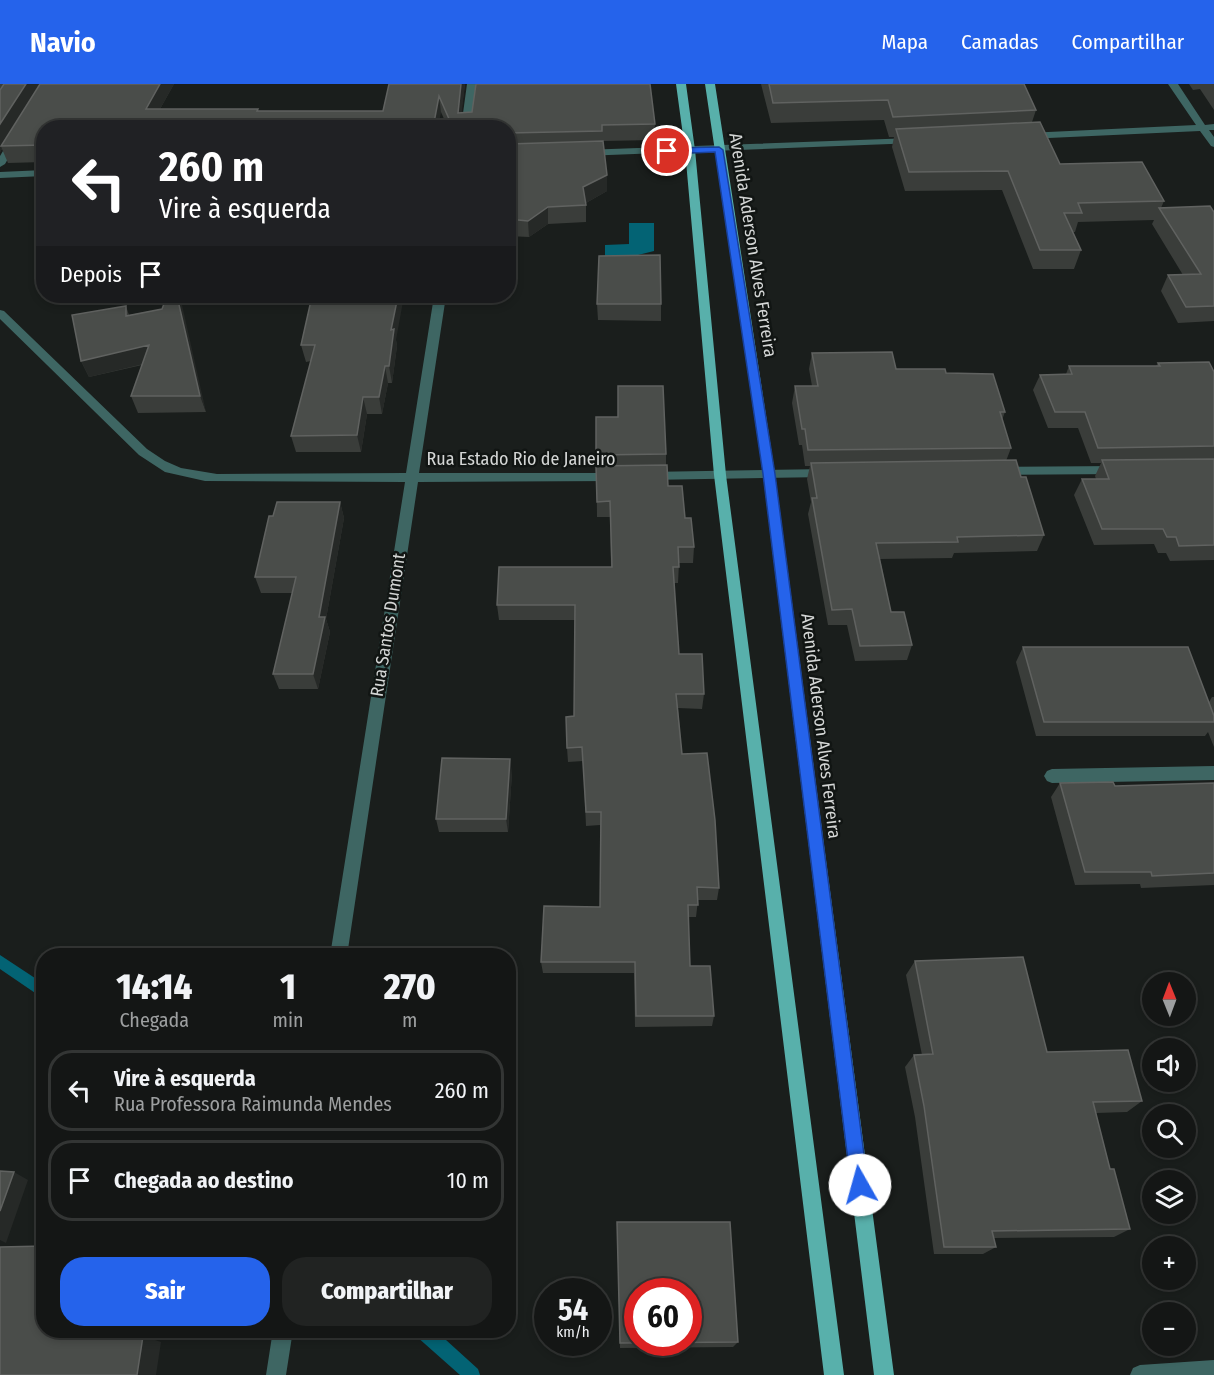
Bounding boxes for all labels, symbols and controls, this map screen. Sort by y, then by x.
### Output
text: Navio [30,26,96,59]
text: Mapa [882,29,928,55]
text: Camadas [961,29,1039,55]
text: Compartilhar [1072,29,1184,55]
pin [641,125,692,176]
street label: Avenida Aderson Alves Ferreira [724,131,782,359]
icon: arrive [650,134,683,167]
text: 260 m [159,142,264,192]
icon: left [60,144,138,222]
text: Vire à esquerda [159,193,331,225]
icon: arrive [134,258,167,291]
text: Depois [60,261,122,288]
street label: Rua Estado Rio de Janeiro [427,448,615,470]
street label: Rua Santos Dumont [366,552,410,698]
street label: Avenida Aderson Alves Ferreira [796,612,846,840]
text: 14:14 [116,965,192,1009]
text: 1 [280,965,296,1009]
text: 270 [384,965,436,1009]
north arrow [1142,972,1196,1026]
map controls [1142,972,1196,1356]
text: Chegada [119,1008,189,1032]
text: min [273,1008,304,1032]
text: m [402,1008,417,1032]
button: sound [1142,1038,1196,1092]
text: Vire à esquerda [114,1065,256,1092]
icon: left [63,1074,96,1107]
text: 260 m [435,1077,489,1104]
text: Rua Professora Raimunda Mendes [114,1092,392,1116]
button: search [1142,1104,1196,1158]
position arrow [828,1153,892,1217]
icon: arrive [63,1164,96,1197]
text: Chegada ao destino [114,1167,294,1194]
text: 10 m [447,1167,489,1194]
button: layers [1142,1170,1196,1224]
button: + [1142,1236,1196,1290]
button: Sair [60,1257,270,1326]
button: Compartilhar [282,1257,492,1326]
speed limit sign: 60 [624,1278,702,1356]
text: 54 [558,1292,588,1328]
button: − [1142,1302,1196,1356]
text: km/h [556,1323,590,1341]

